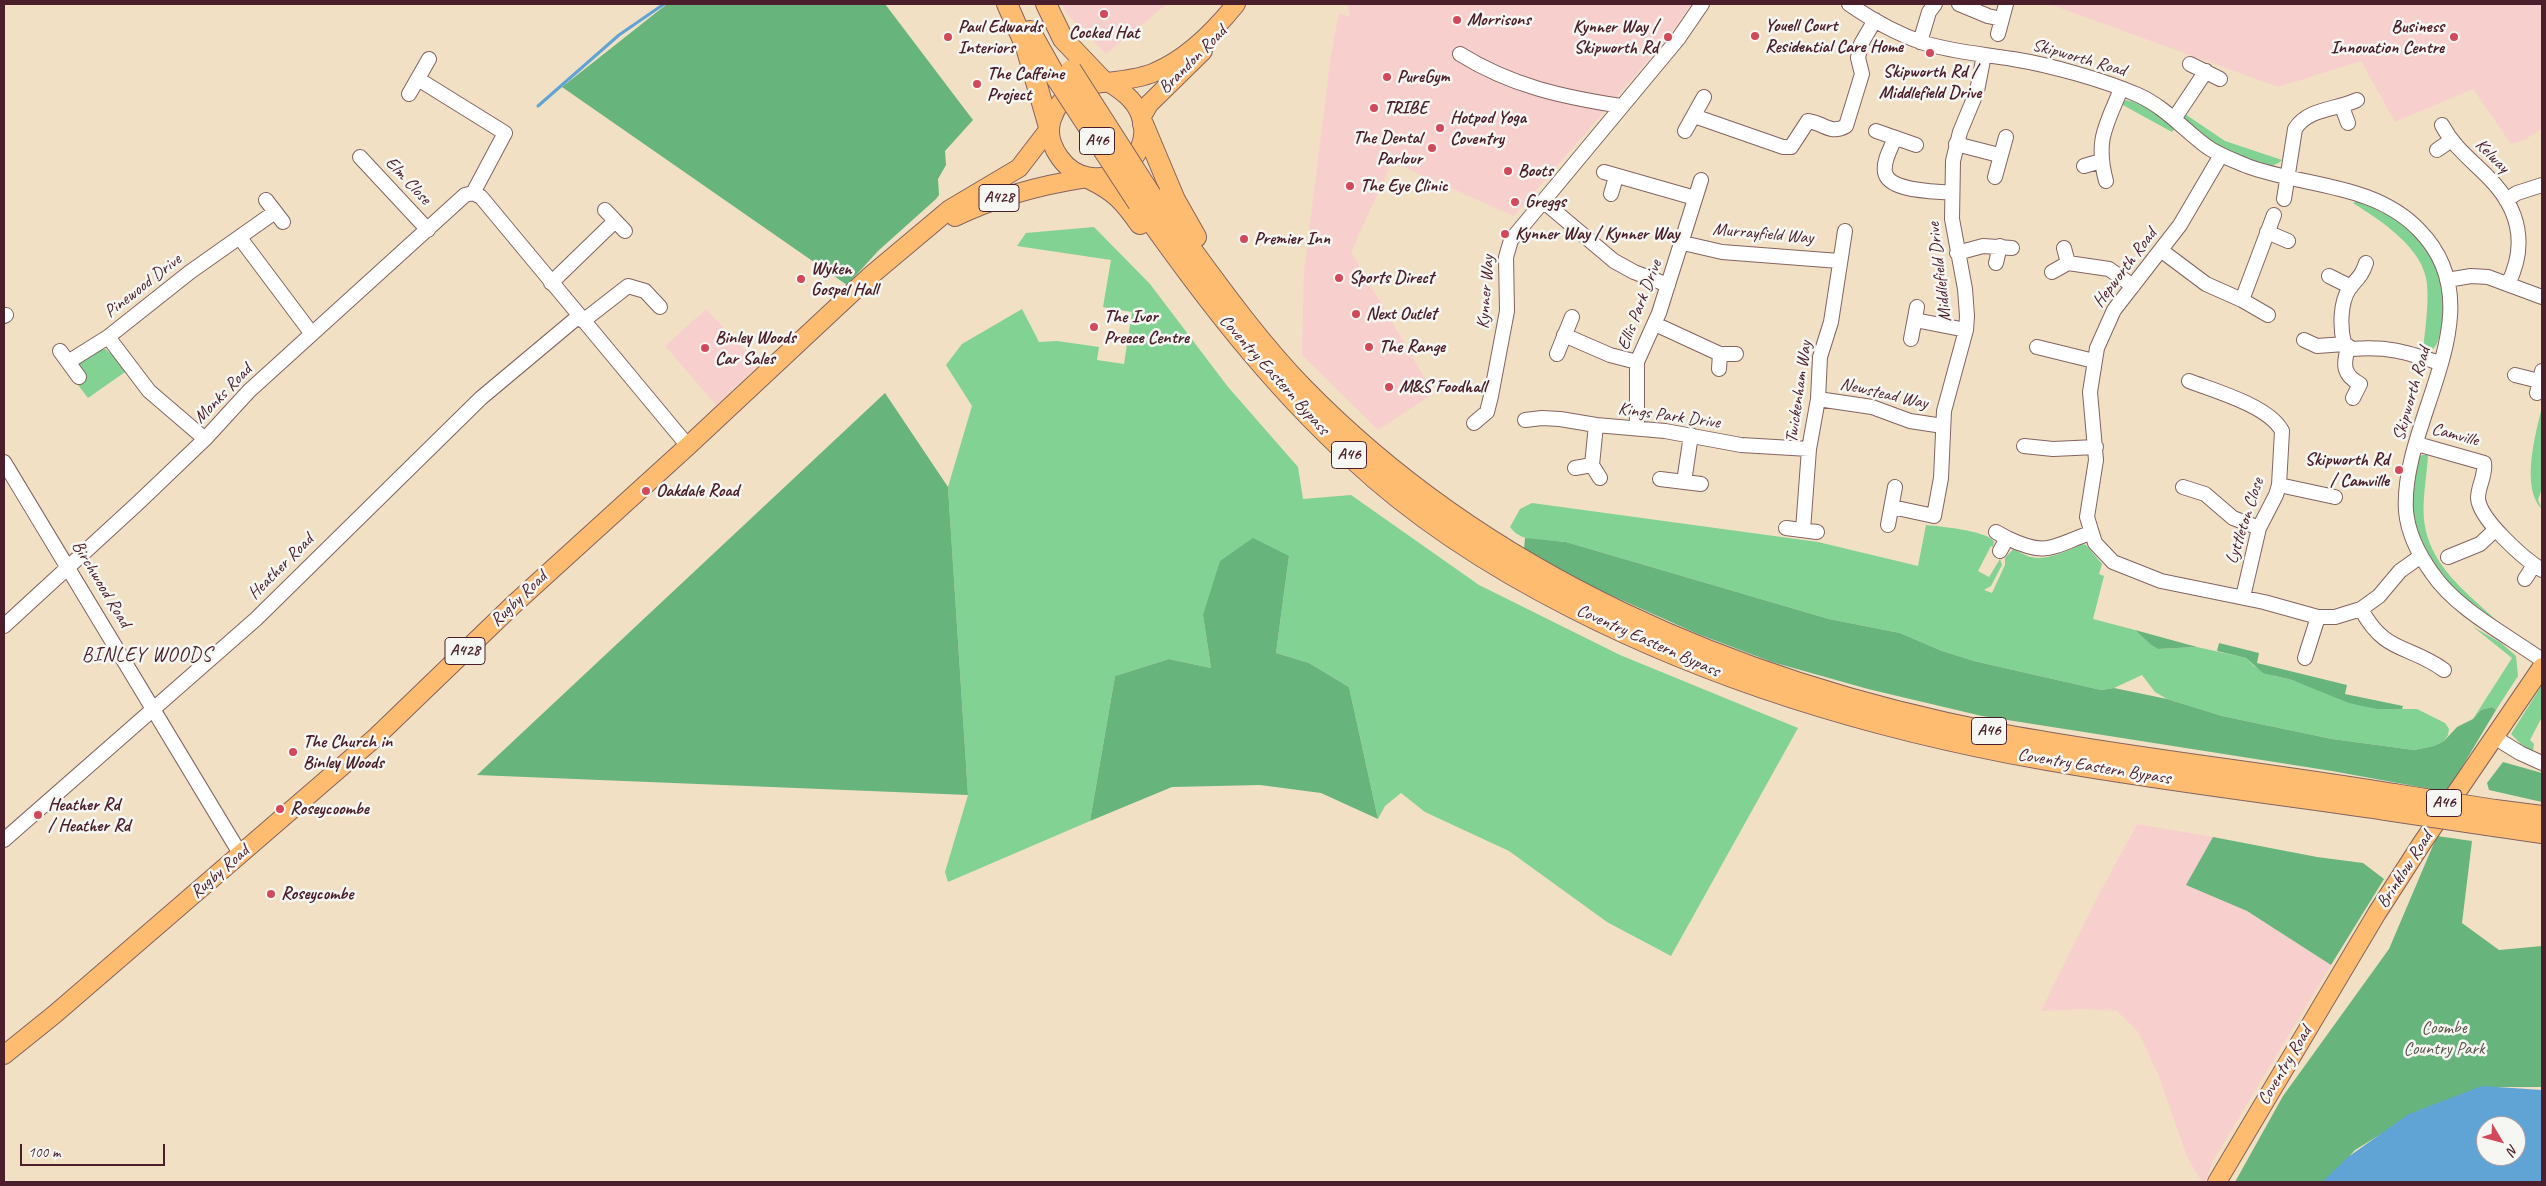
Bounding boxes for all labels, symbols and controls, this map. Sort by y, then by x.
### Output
marker: Cocked Hat [1098,8,1110,20]
place label: Morrisons [1467,9,1531,31]
marker: Morrisons [1451,14,1463,26]
place label: Youell Court Residential Care Home [1765,15,1903,58]
place label: Paul Edwards Interiors [958,16,1042,58]
place label: Kynner Way / Skipworth Rd [1573,16,1658,58]
place label: Business Innovation Centre [2331,16,2444,58]
street label: Brandon Road [1154,21,1232,99]
place label: Cocked Hat [1069,22,1139,44]
marker: Youell Court Residential Care Home [1749,30,1761,42]
marker: Paul Edwards Interiors [942,31,954,43]
marker: Kynner Way / Skipworth Rd [1662,31,1674,43]
marker: Business Innovation Centre [2448,31,2460,43]
street label: Skipworth Road [2030,34,2128,82]
marker: Skipworth Rd / Middlefield Drive [1924,47,1936,59]
place label: Skipworth Rd / Middlefield Drive [1879,61,1981,104]
place label: The Caffeine Project [987,63,1064,106]
place label: PureGym [1397,66,1450,88]
marker: PureGym [1381,71,1393,83]
marker: The Caffeine Project [971,78,983,90]
place label: TRIBE [1384,97,1428,119]
marker: TRIBE [1368,102,1380,114]
place label: Hotpod Yoga Coventry [1450,107,1526,150]
marker: Hotpod Yoga Coventry [1434,122,1446,134]
place label: The Dental Parlour [1353,127,1422,170]
road number: A46 [1080,128,1114,154]
street label: Kelway [2470,134,2514,178]
marker: The Dental Parlour [1426,142,1438,154]
street label: Elm Close [380,152,436,210]
place label: Boots [1518,160,1553,182]
marker: Boots [1502,165,1514,177]
place label: The Eye Clinic [1360,175,1448,197]
marker: The Eye Clinic [1344,180,1356,192]
road number: A428 [979,184,1019,212]
place label: Greggs [1525,191,1566,213]
marker: Greggs [1509,196,1521,208]
street label: Murrayfield Way [1712,219,1814,249]
street label: Middlefield Drive [1923,221,1957,323]
place label: Kynner Way / Kynner Way [1515,223,1679,245]
street label: Hepworth Road [2088,224,2162,312]
place label: Premier Inn [1254,228,1330,250]
marker: Kynner Way / Kynner Way [1499,228,1511,240]
marker: Premier Inn [1238,233,1250,245]
street label: Pinewood Drive [100,249,186,323]
street label: Kynner Way [1473,254,1499,330]
street label: Ellis Park Drive [1613,257,1667,353]
place label: Wyken Gospel Hall [811,258,878,300]
place label: Sports Direct [1349,267,1434,289]
marker: Sports Direct [1333,272,1345,284]
marker: Wyken Gospel Hall [795,273,807,285]
place label: Next Outlet [1366,303,1437,325]
place label: The Ivor Preece Centre [1104,306,1189,348]
marker: Next Outlet [1350,308,1362,320]
street label: Coventry Eastern Bypass [1214,310,1334,440]
marker: The Ivor Preece Centre [1088,321,1100,333]
place label: Binley Woods Car Sales [715,327,796,369]
place label: The Range [1379,336,1445,358]
street label: Twickenham Way [1781,340,1817,444]
marker: The Range [1363,341,1375,353]
marker: Binley Woods Car Sales [699,342,711,354]
street label: Skipworth Road [2388,345,2436,443]
street label: Monks Road [189,360,257,428]
street label: Newstead Way [1838,373,1930,415]
place label: M&S Foodhall [1399,376,1486,398]
marker: M&S Foodhall [1383,381,1395,393]
street label: Kings Park Drive [1617,398,1721,434]
street label: Camville [2429,418,2481,452]
road number: A46 [1332,442,1366,468]
place label: Skipworth Rd / Camville [2305,449,2389,492]
marker: Skipworth Rd / Camville [2393,464,2405,476]
street label: Lyttleton Close [2221,475,2269,567]
place label: Oakdale Road [656,480,739,502]
marker: Oakdale Road [640,485,652,497]
street label: Heather Road [244,530,318,604]
street label: Birchwood Road [67,537,135,631]
street label: Rugby Road [486,567,552,631]
street label: Coventry Eastern Bypass [1573,600,1723,682]
road number: A428 [445,637,485,664]
district label: BINLEY WOODS [81,644,213,668]
road number: A46 [1972,718,2006,744]
place label: The Church in Binley Woods [303,731,392,774]
street label: Coventry Eastern Bypass [2016,744,2172,790]
marker: The Church in Binley Woods [287,746,299,758]
road number: A46 [2426,790,2462,816]
place label: Heather Rd / Heather Rd [48,794,130,836]
place label: Roseycoombe [290,798,369,820]
marker: Roseycoombe [274,803,286,815]
marker: Heather Rd / Heather Rd [32,809,44,821]
street label: Brinklow Road [2372,828,2438,912]
street label: Rugby Road [186,841,254,903]
place label: Roseycombe [281,883,353,905]
marker: Roseycombe [265,888,277,900]
park label: Coombe Country Park [2403,1017,2485,1060]
street label: Coventry Road [2253,1023,2317,1109]
north arrow [2476,1116,2526,1166]
scale bar [22,1134,168,1166]
text: N [2503,1141,2522,1158]
text: 100 m [28,1143,60,1162]

